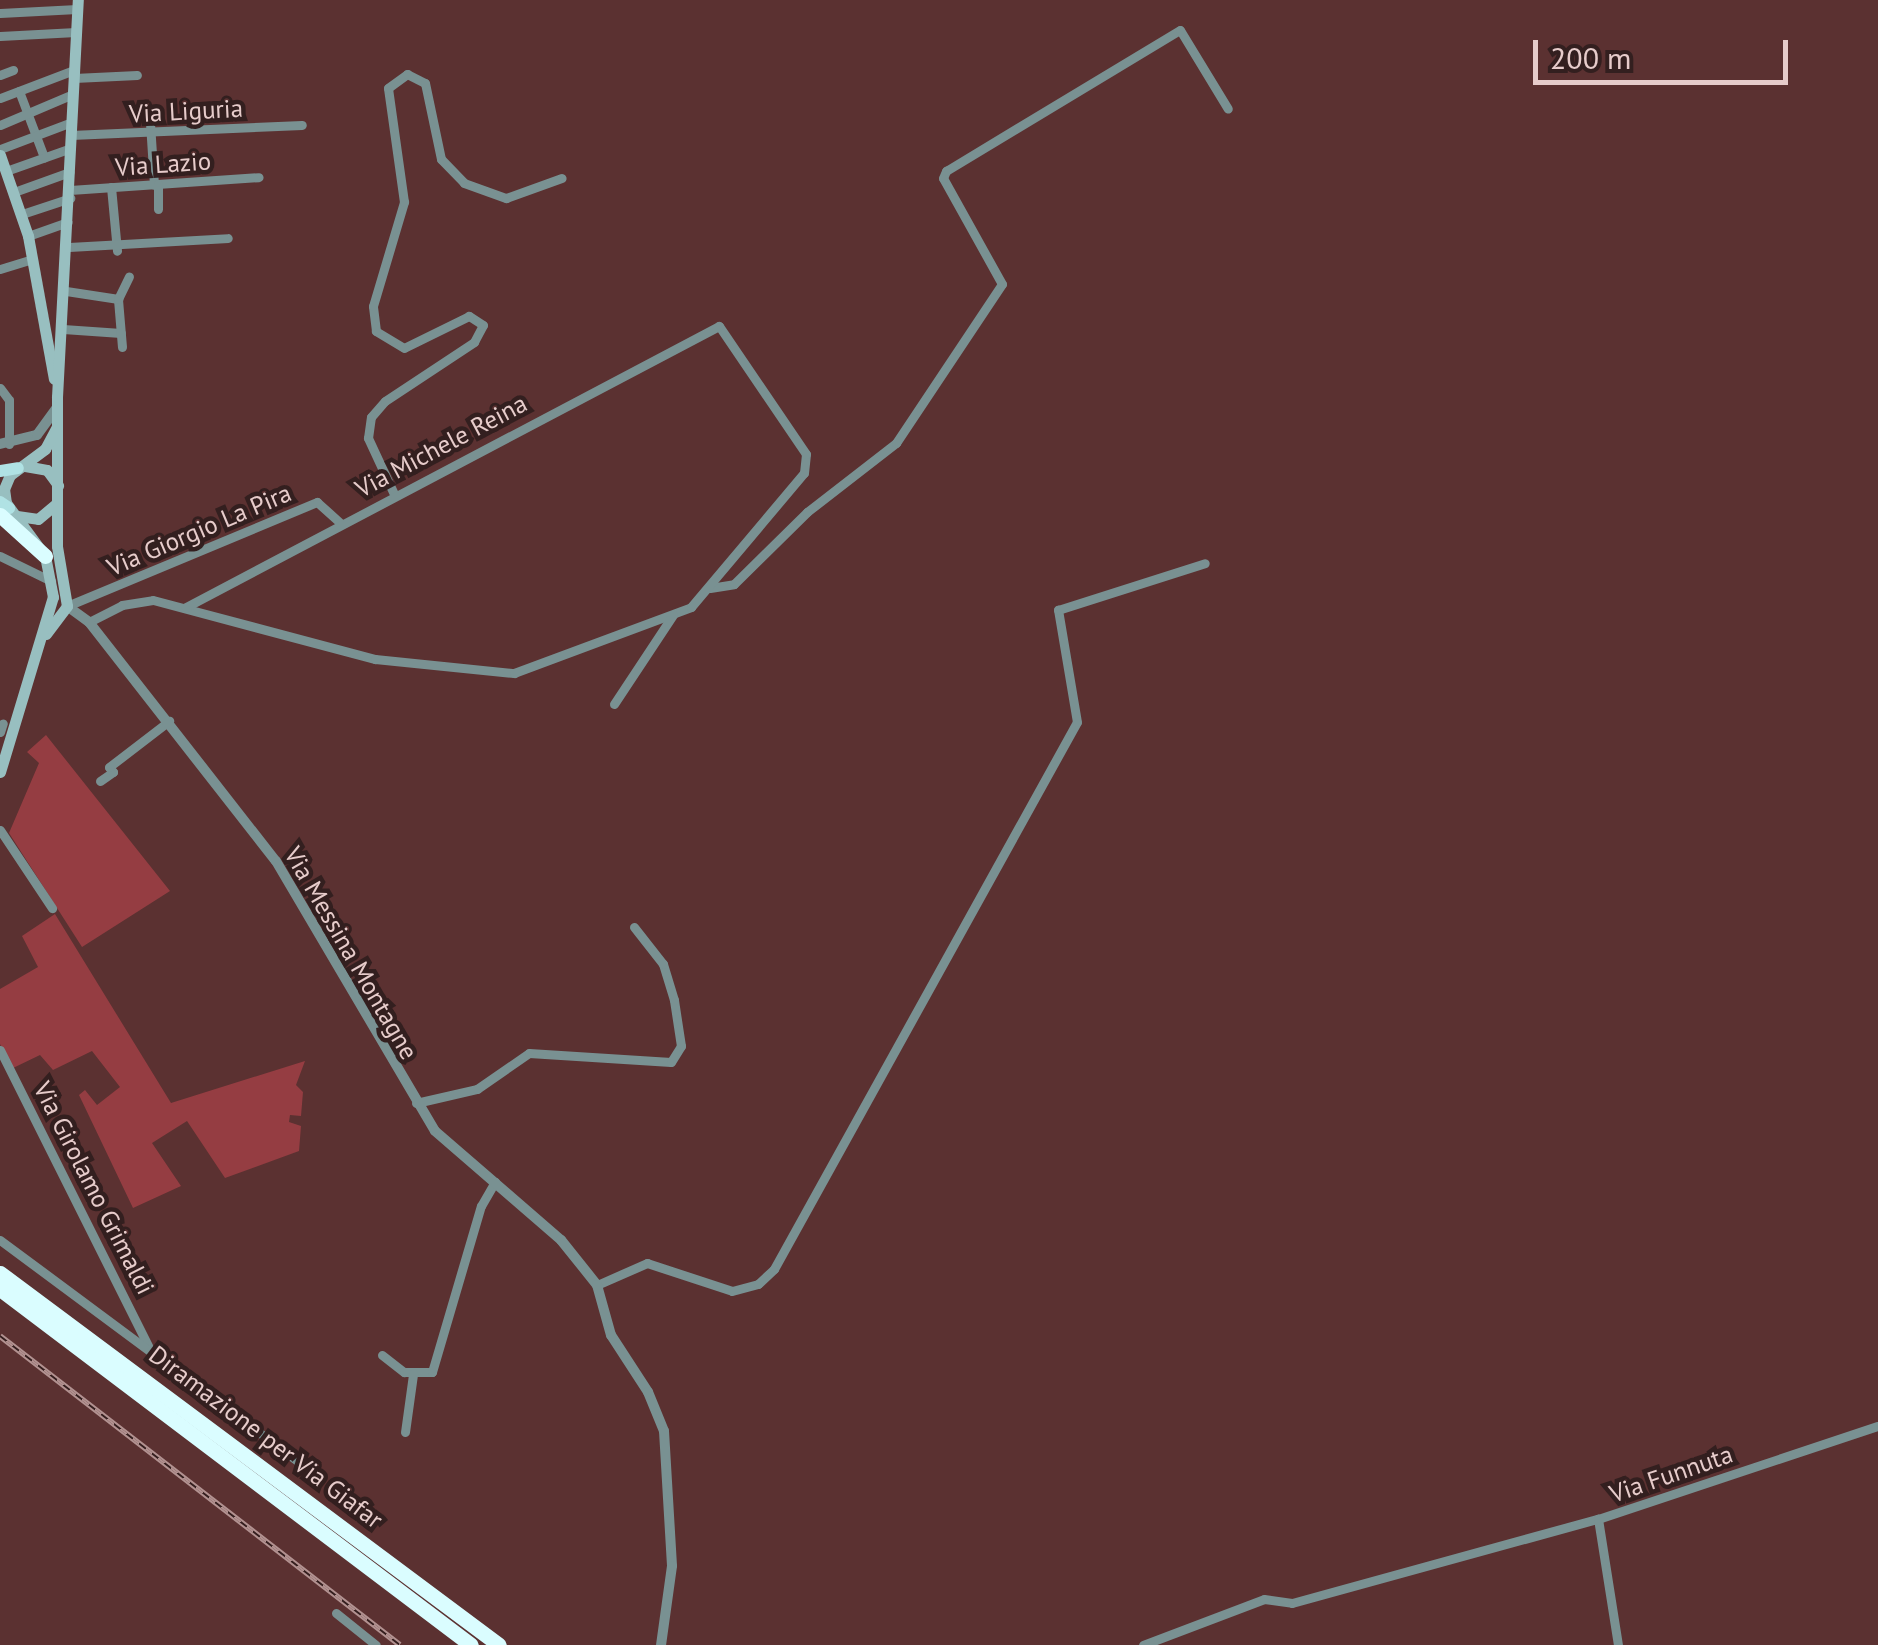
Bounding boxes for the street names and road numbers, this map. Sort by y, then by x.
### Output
street label: Via Liguria [128,93,244,129]
street label: Via Lazio [114,146,212,182]
street label: Via Michele Reina [350,388,532,504]
street label: Via Giorgio La Pira [102,478,296,582]
street label: Via Messina Montagne [278,841,424,1065]
street label: Via Girolamo Grimaldi [27,1077,161,1299]
street label: Diramazione per Via Giafar [143,1339,389,1535]
street label: Via Funnuta [1606,1439,1736,1509]

